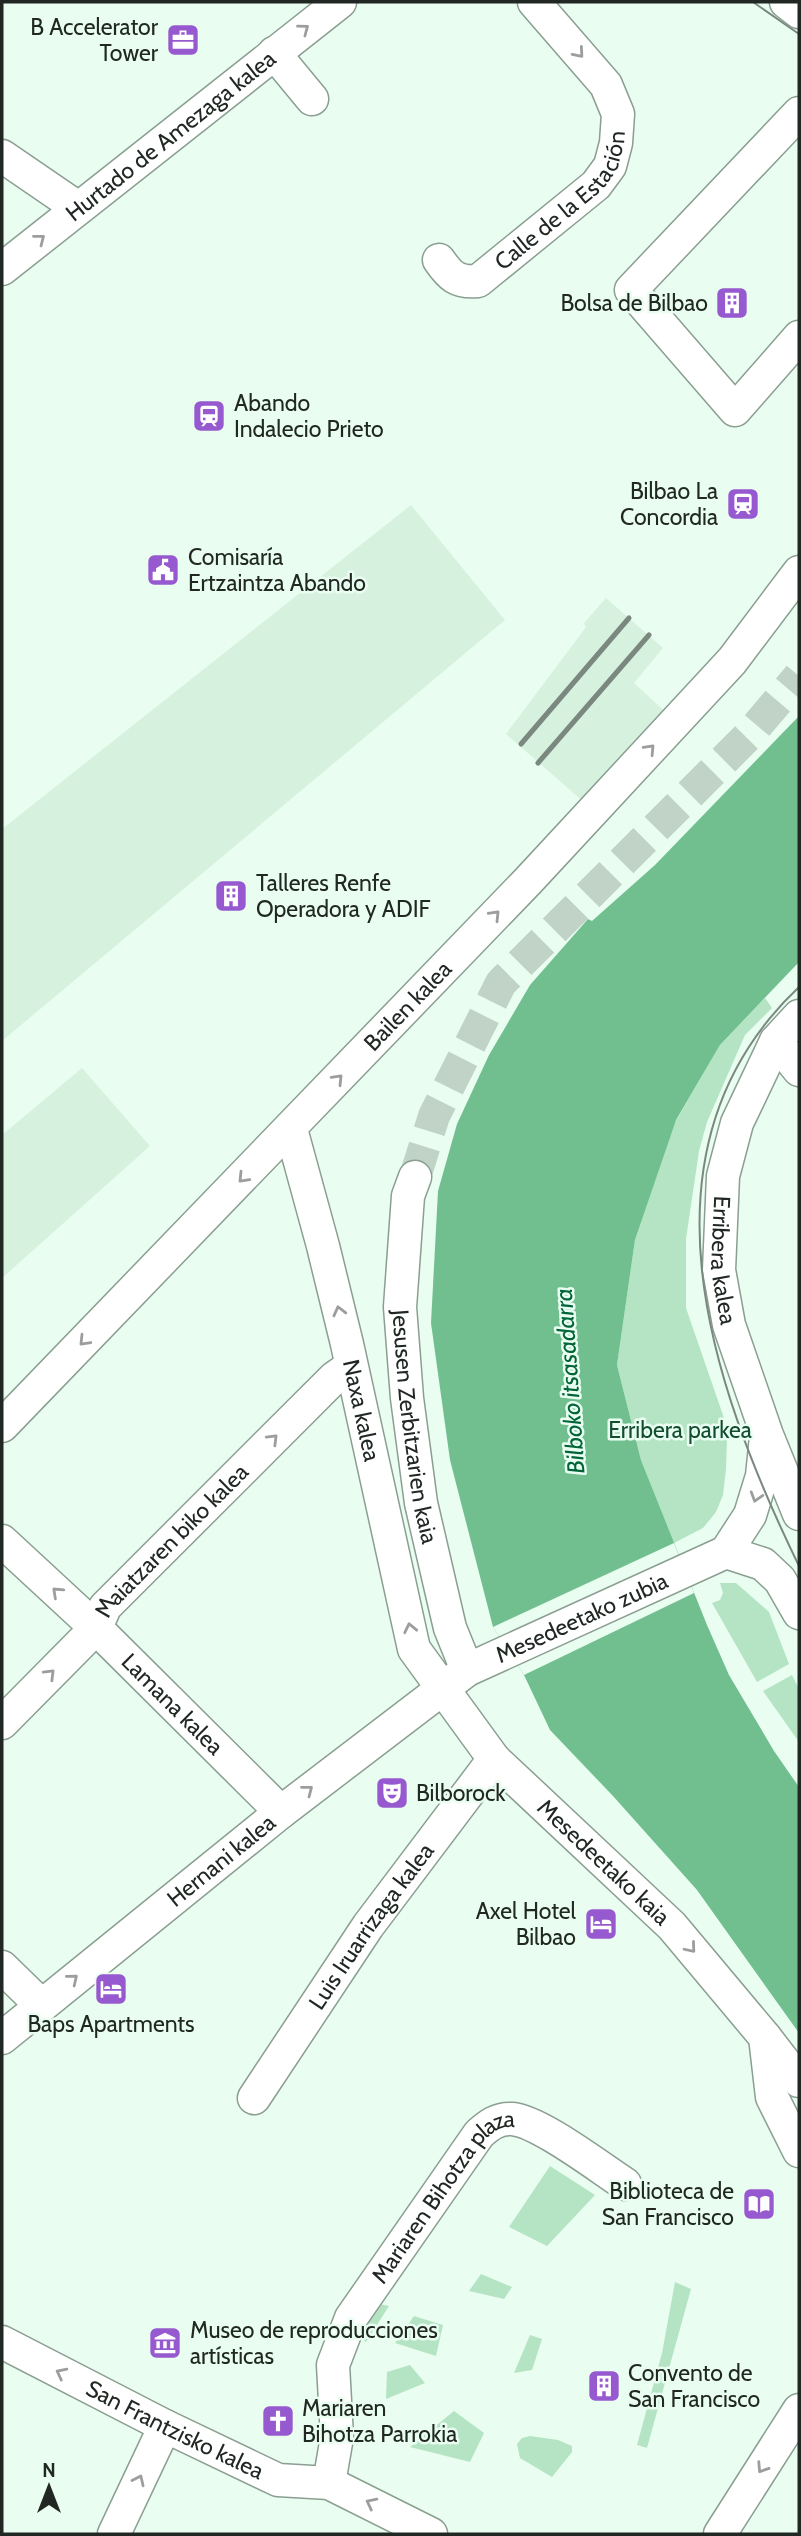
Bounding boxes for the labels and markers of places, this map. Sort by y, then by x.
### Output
place label: B Accelerator Tower [30,13,159,67]
office icon: B Accelerator Tower [164,21,202,59]
building icon: Bolsa de Bilbao [713,284,751,322]
place label: Bolsa de Bilbao [560,289,708,317]
place label: Abando Indalecio Prieto [234,389,384,443]
station icon: Abando Indalecio Prieto [190,397,228,435]
place label: Bilbao La Concordia [620,477,718,531]
station icon: Bilbao La Concordia [724,485,762,523]
place label: Comisaría Ertzaintza Abando [188,543,366,597]
public building icon: Comisaría Ertzaintza Abando [144,551,182,589]
place label: Talleres Renfe Operadora y ADIF [256,869,431,923]
building icon: Talleres Renfe Operadora y ADIF [212,877,250,915]
theatre icon: Bilborock [373,1774,411,1812]
place label: Bilborock [416,1779,506,1807]
place label: Axel Hotel Bilbao [476,1897,577,1951]
hotel icon: Axel Hotel Bilbao [582,1905,620,1943]
hotel icon: Baps Apartments [92,1970,130,2008]
place label: Baps Apartments [27,2010,195,2038]
place label: Biblioteca de San Francisco [602,2177,734,2231]
library icon: Biblioteca de San Francisco [740,2185,778,2223]
place label: Museo de reproducciones artísticas [190,2316,438,2370]
museum icon: Museo de reproducciones artísticas [146,2324,184,2362]
place label: Convento de San Francisco [628,2359,760,2413]
building icon: Convento de San Francisco [585,2367,623,2405]
place label: Mariaren Bihotza Parrokia [302,2394,457,2448]
church icon: Mariaren Bihotza Parrokia [259,2402,297,2440]

